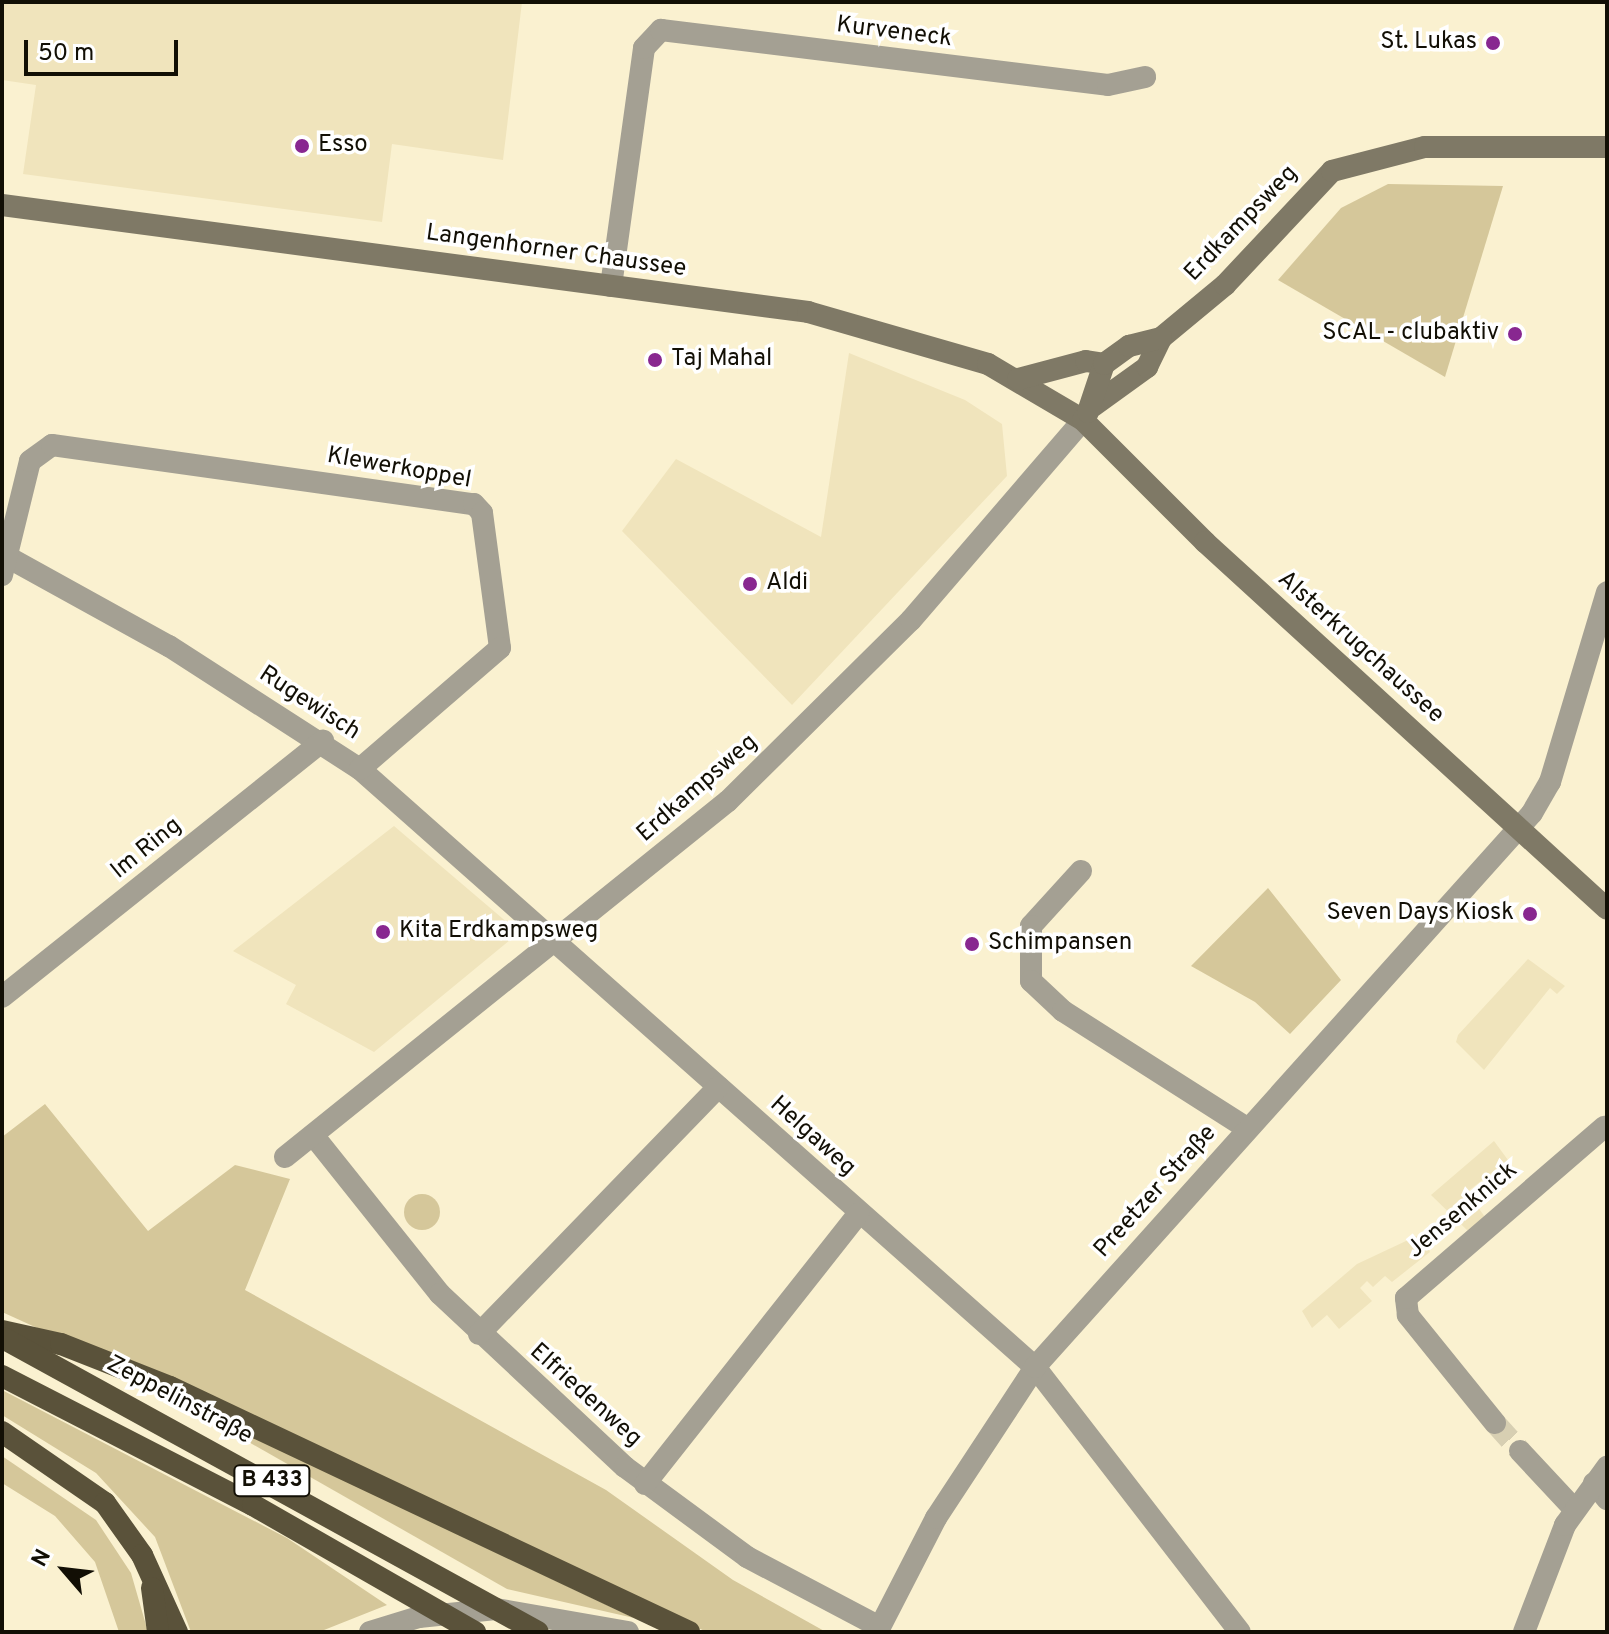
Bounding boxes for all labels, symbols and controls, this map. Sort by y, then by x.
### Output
street label: Kurveneck [835,12,953,54]
scale bar [28,24,182,74]
place label: St. Lukas [1380,29,1477,57]
marker: St. Lukas [1484,34,1502,52]
text: 50 m [38,39,94,69]
place label: Esso [318,132,368,160]
marker: Esso [293,137,311,155]
street label: Erdkampsweg [1179,160,1305,288]
street label: Langenhorner Chaussee [424,219,688,285]
place label: SCAL - clubaktiv [1322,320,1499,348]
marker: SCAL - clubaktiv [1506,325,1524,343]
place label: Taj Mahal [671,346,772,374]
marker: Taj Mahal [646,351,664,369]
street label: Klewerkoppel [325,442,473,496]
street label: Alsterkrugchaussee [1271,566,1449,730]
place label: Aldi [766,570,808,598]
marker: Aldi [741,575,759,593]
street label: Rugewisch [253,661,365,747]
street label: Erdkampsweg [632,729,764,849]
street label: Im Ring [106,812,188,886]
place label: Seven Days Kiosk [1326,900,1514,928]
marker: Seven Days Kiosk [1521,905,1539,923]
place label: Kita Erdkampsweg [399,918,598,946]
marker: Kita Erdkampsweg [374,923,392,941]
place label: Schimpansen [988,930,1132,958]
marker: Schimpansen [963,935,981,953]
street label: Helgaweg [763,1091,861,1183]
street label: Preetzer Straße [1089,1120,1223,1264]
street label: Jensenknick [1402,1157,1524,1265]
street label: Elfriedenweg [523,1338,647,1454]
street label: Zeppelinstraße [101,1350,257,1452]
road number: B 433 [232,1463,312,1499]
north arrow [24,1530,104,1610]
text: N [27,1545,58,1572]

